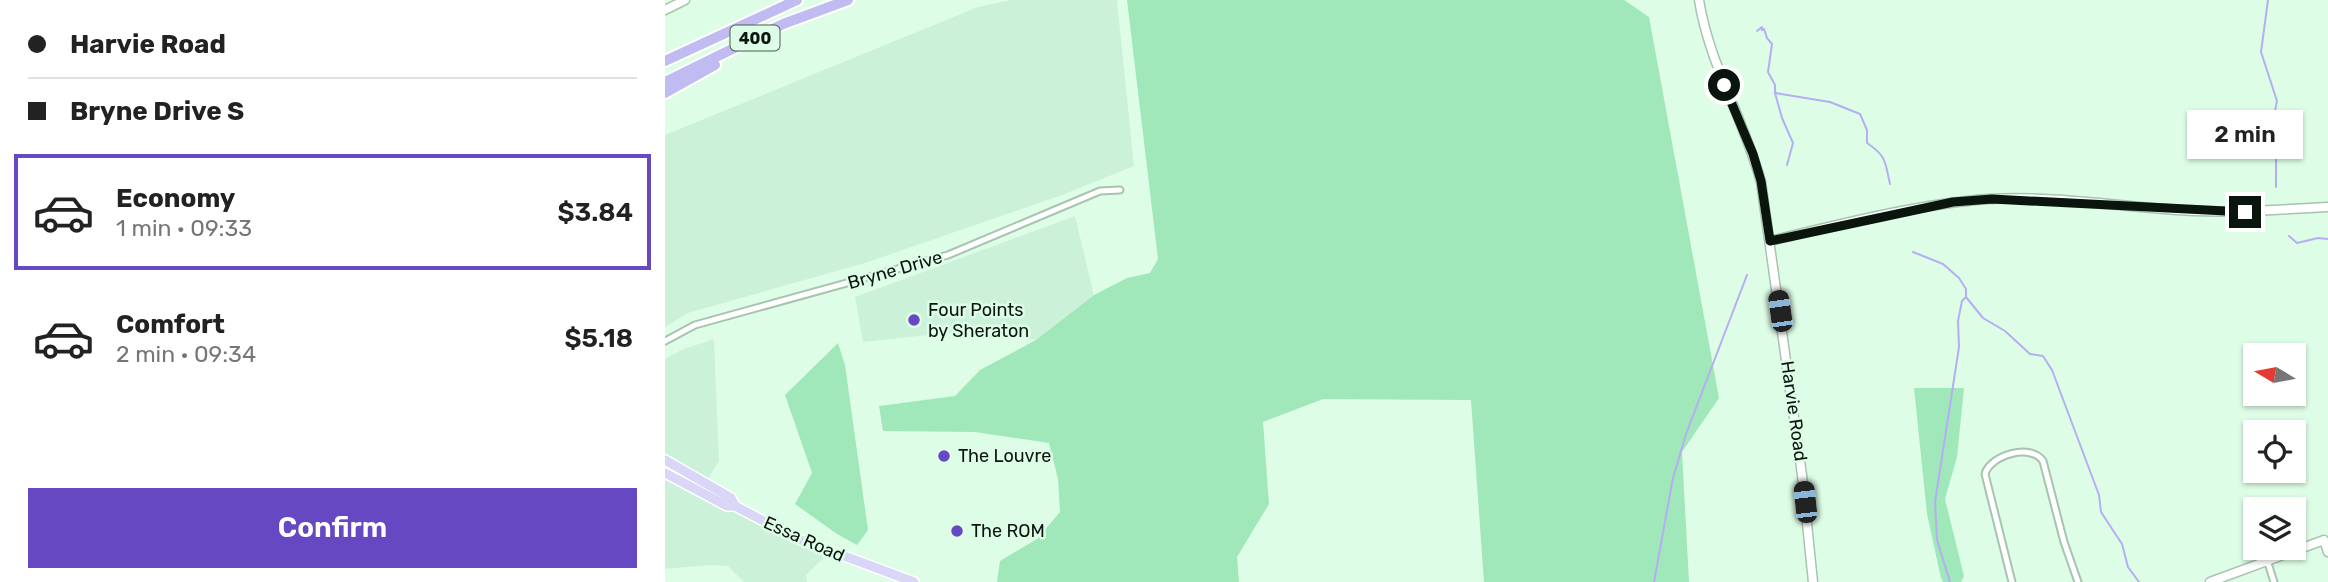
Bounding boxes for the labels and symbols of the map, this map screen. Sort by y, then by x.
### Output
road number: 400 [731,26,779,50]
route start [1708,69,1740,101]
callout: 2 min [2187,110,2303,160]
route end [2229,196,2261,228]
street label: Bryne Drive [845,246,945,294]
car [1767,289,1794,333]
place label: Four Points by Sheraton [928,299,1029,342]
marker: Four Points by Sheraton [906,312,922,328]
north arrow [2243,343,2307,406]
street label: Harvie Road [1776,359,1812,463]
place label: The Louvre [958,445,1051,467]
marker: The Louvre [936,448,952,464]
car [1793,480,1818,524]
street label: Essa Road [760,511,848,567]
place label: The ROM [971,520,1045,542]
marker: The ROM [949,523,965,539]

